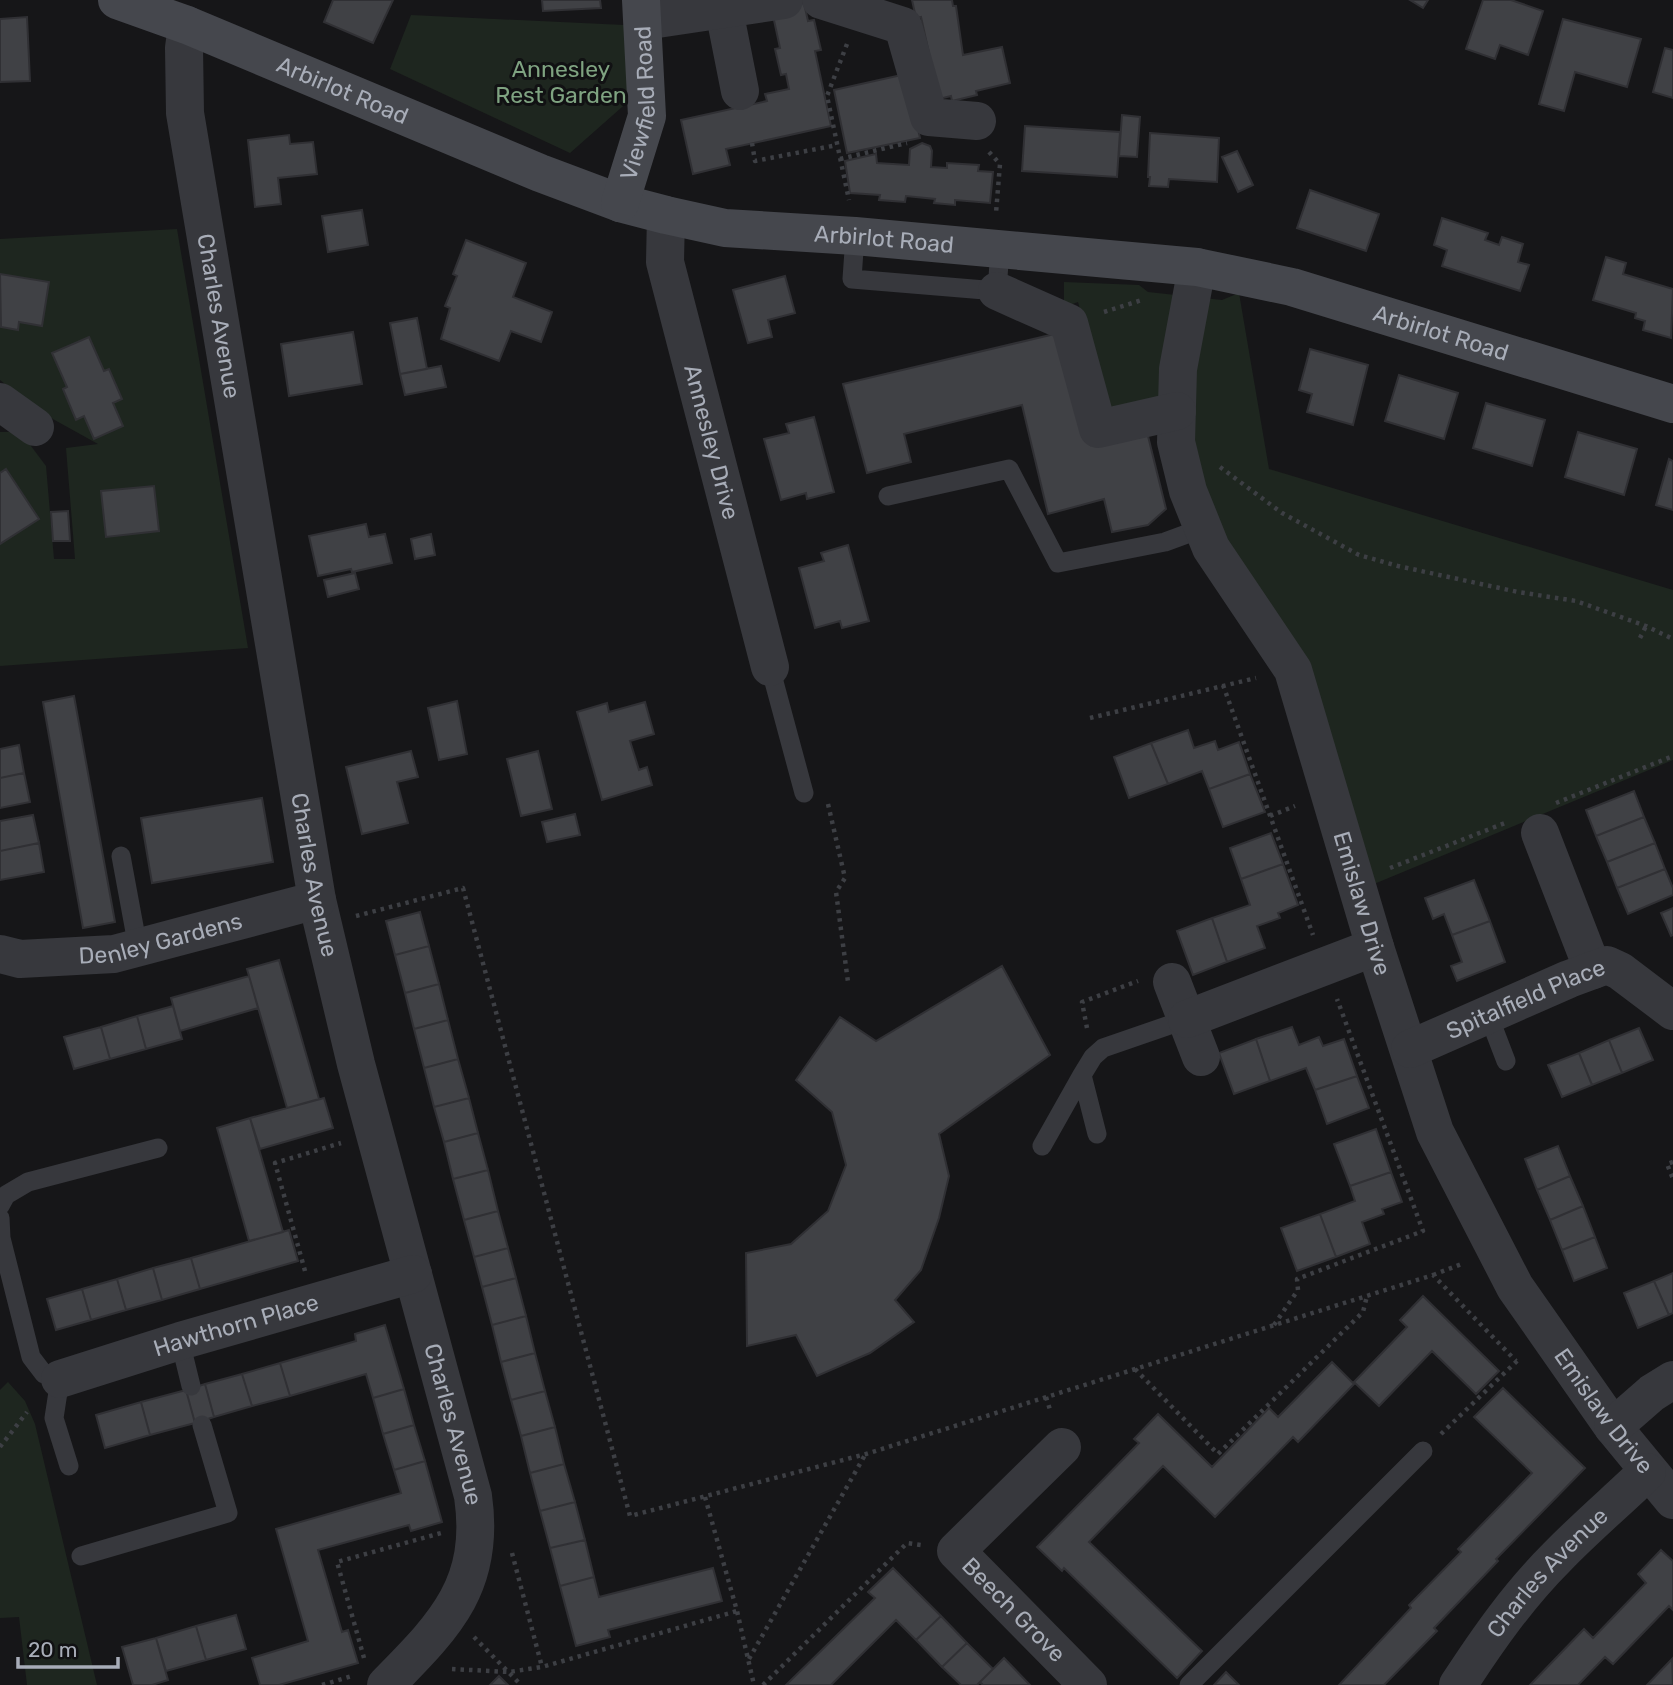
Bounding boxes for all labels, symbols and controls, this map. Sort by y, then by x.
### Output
street label: Viewfield Road [614,25,661,184]
street label: Arbirlot Road [273,50,413,130]
park label: Annesley Rest Garden [495,55,627,109]
street label: Arbirlot Road [813,220,955,259]
street label: Charles Avenue [191,231,247,400]
street label: Arbirlot Road [1370,299,1512,367]
street label: Annesley Drive [678,362,745,523]
street label: Charles Avenue [285,791,344,960]
street label: Emislaw Drive [1327,828,1397,979]
street label: Denley Gardens [78,907,245,970]
street label: Spitalfield Place [1442,953,1609,1045]
street label: Hawthorn Place [150,1288,322,1363]
street label: Charles Avenue [418,1340,488,1507]
street label: Emislaw Drive [1548,1343,1659,1479]
street label: Charles Avenue [1481,1502,1614,1643]
street label: Beech Grove [956,1552,1071,1668]
scale bar [18,1626,117,1670]
text: 20 m [28,1637,77,1662]

